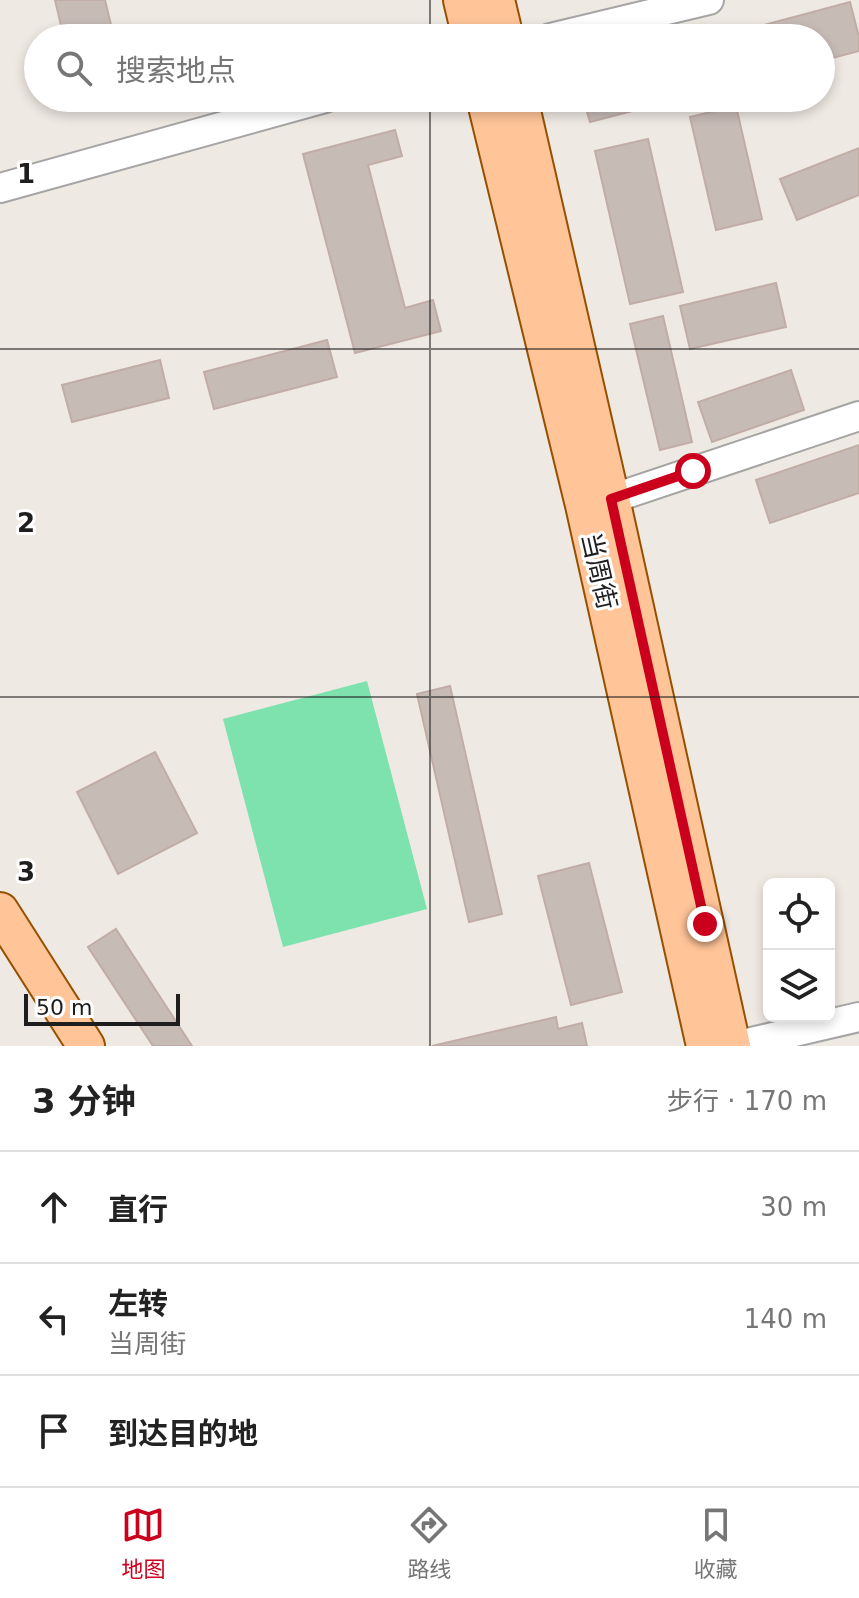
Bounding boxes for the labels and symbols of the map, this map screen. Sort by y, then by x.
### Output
text: 1 [17,159,35,189]
route start [675,453,711,489]
text: 2 [17,508,35,538]
street label: 当周街 [576,530,622,612]
text: 3 [17,857,35,887]
route end [687,906,723,942]
scale bar [24,990,180,1026]

